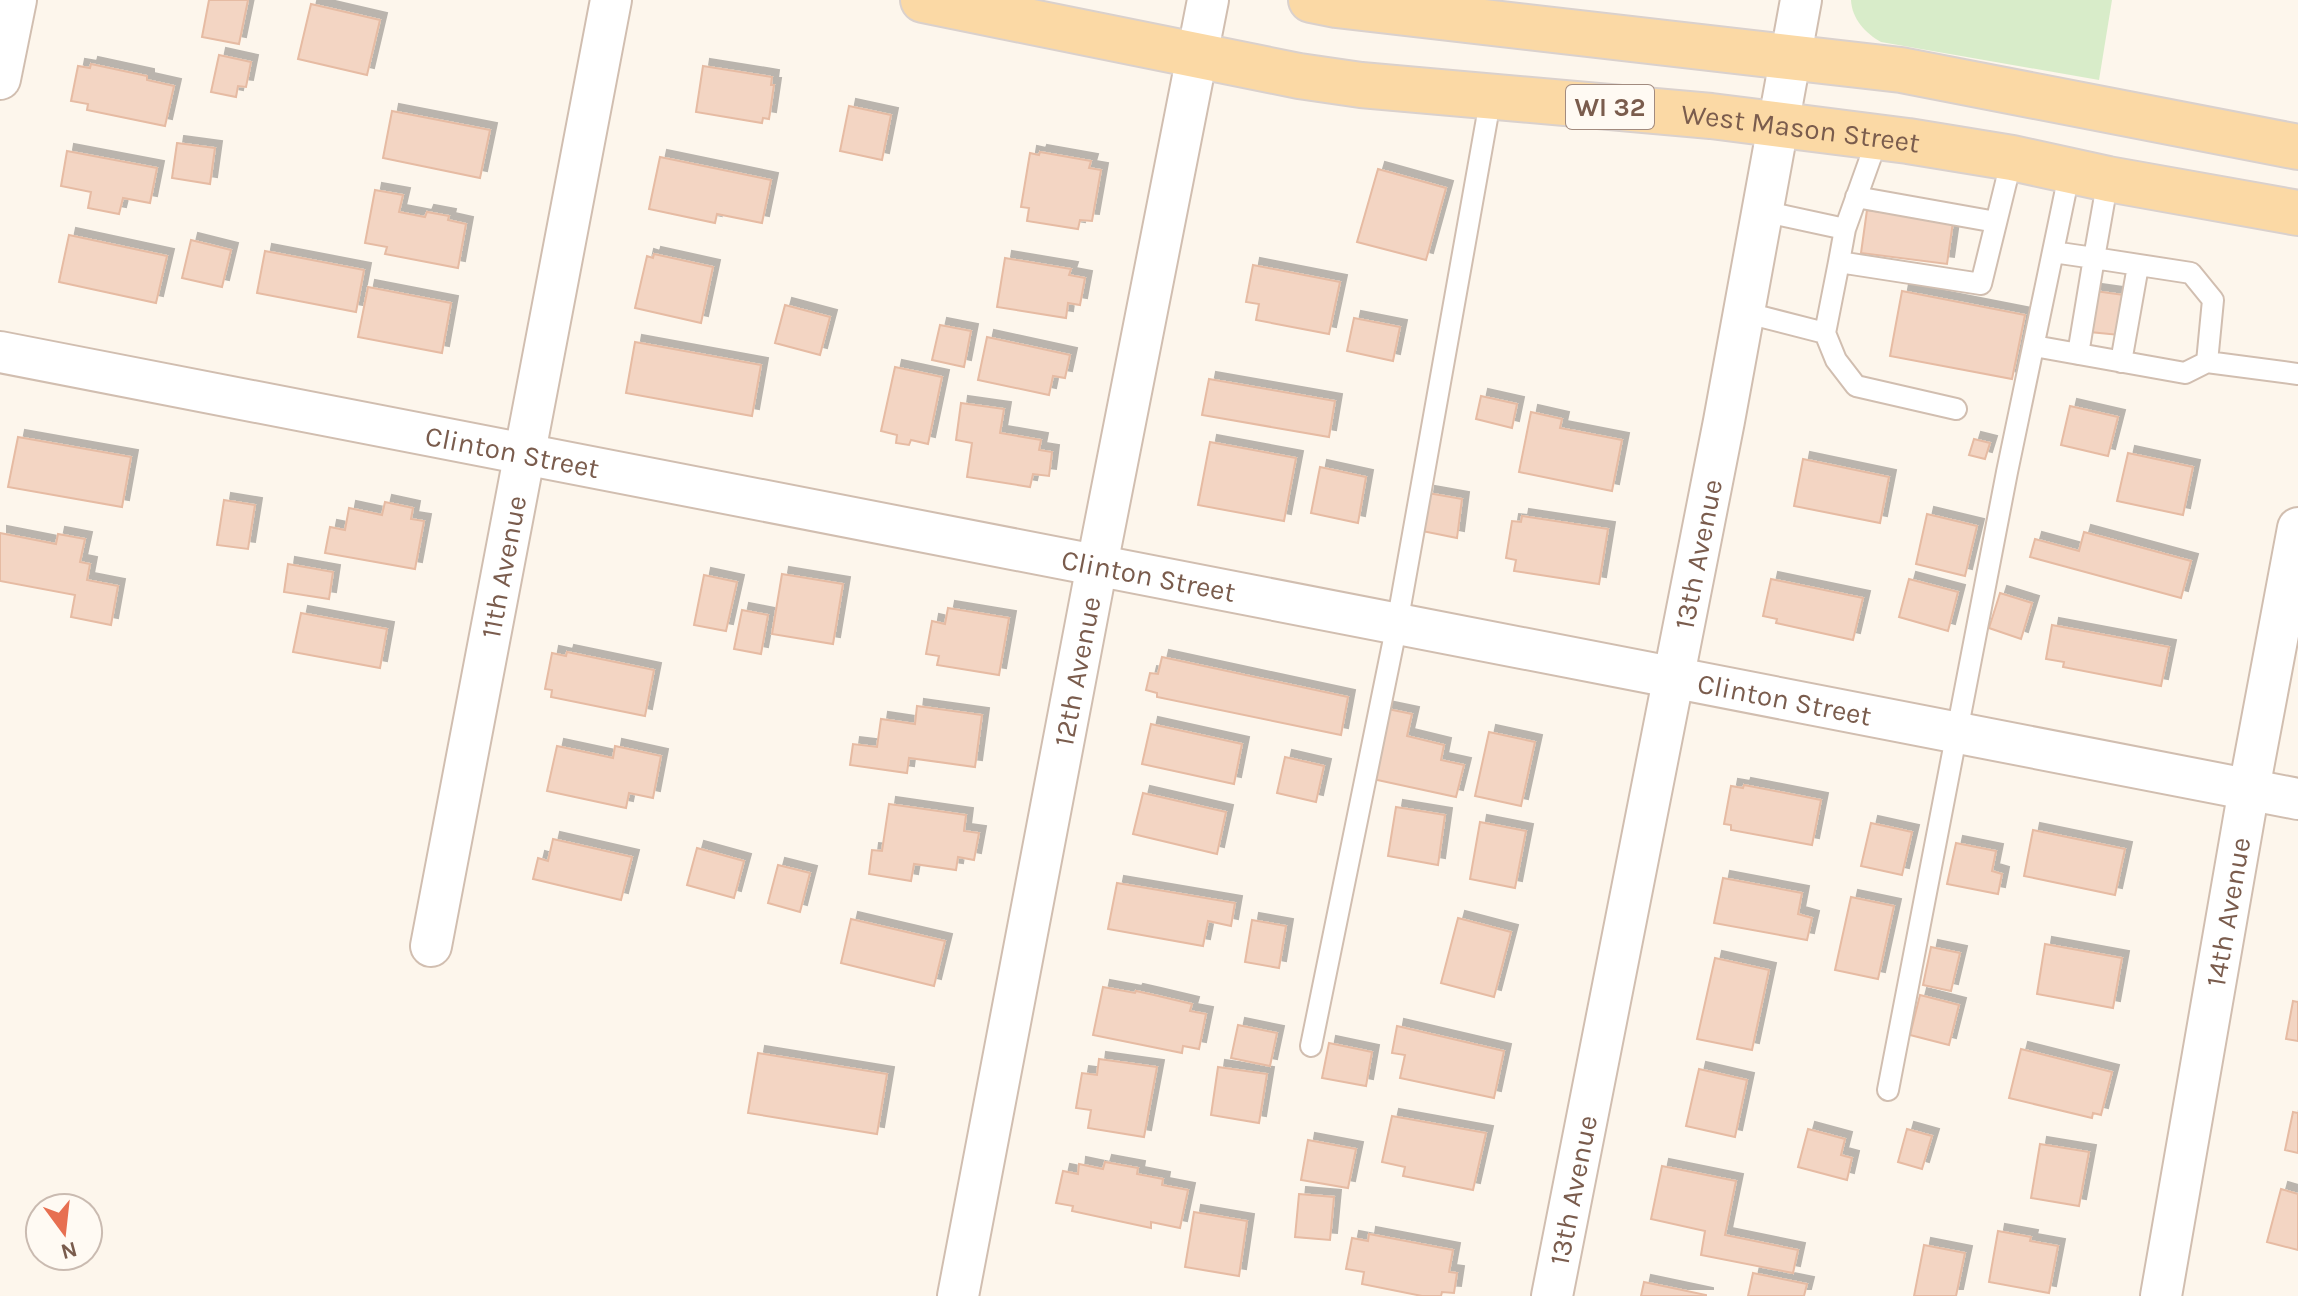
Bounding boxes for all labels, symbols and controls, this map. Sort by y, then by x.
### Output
road number: WI 32 [1566,85,1654,129]
street label: West Mason Street [1680,97,1922,160]
street label: Clinton Street [422,419,602,485]
street label: 13th Avenue [1667,476,1729,632]
street label: 11th Avenue [474,493,533,641]
street label: Clinton Street [1059,543,1238,609]
street label: 12th Avenue [1047,594,1108,749]
street label: Clinton Street [1695,667,1874,733]
street label: 14th Avenue [2199,835,2257,989]
street label: 13th Avenue [1542,1112,1604,1268]
north arrow [24,1192,104,1272]
text: N [58,1236,80,1265]

